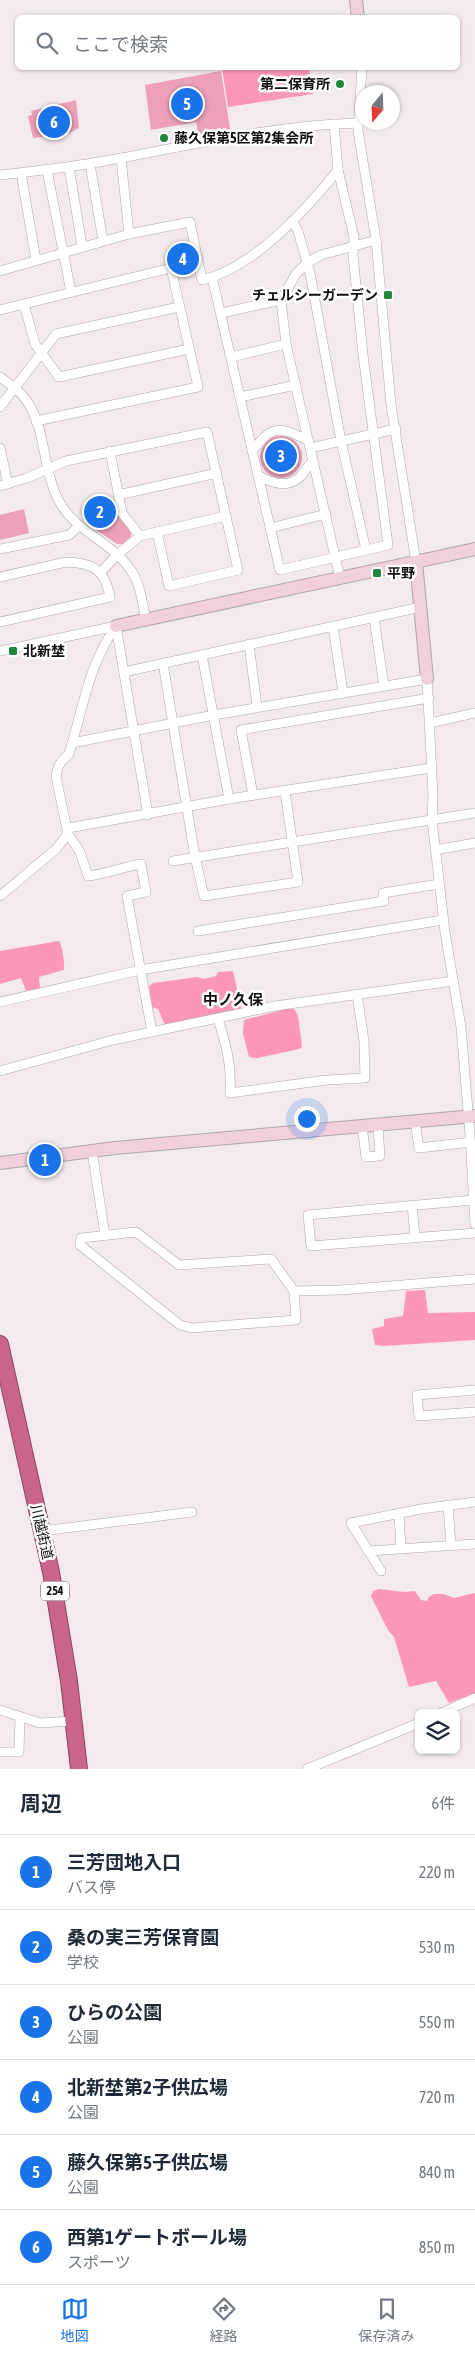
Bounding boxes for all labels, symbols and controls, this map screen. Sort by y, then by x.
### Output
search box [15,15,460,70]
icon: search [33,29,61,57]
text: ここで検索 [73,33,168,55]
place label: 第二保育所 [260,76,330,92]
marker: 第二保育所 [334,78,346,90]
pin: 5 [171,85,203,123]
north arrow [355,85,400,130]
pin: 6 [38,103,70,141]
place label: 藤久保第5区第2集会所 [174,130,313,146]
marker: 藤久保第5区第2集会所 [158,132,170,144]
pin: 4 [167,240,199,278]
place label: チェルシーガーデン [252,287,378,303]
marker: チェルシーガーデン [382,289,394,301]
pin: 3 [265,437,297,475]
pin: 2 [84,493,116,531]
place label: 平野 [387,565,415,581]
marker: 平野 [371,567,383,579]
place label: 北新埜 [23,643,65,659]
marker: 北新埜 [7,645,19,657]
district label: 中ノ久保 [203,991,264,1008]
your location [294,1106,320,1132]
pin: 1 [29,1141,61,1179]
street label: 川越街道 [28,1503,56,1561]
road number: 254 [41,1582,69,1600]
map controls [415,1709,460,1754]
button: layers [415,1709,460,1754]
text: 周辺 [20,1791,62,1815]
text: 6件 [431,1794,455,1812]
text: 三芳団地入口 [67,1851,181,1873]
text: 1 [32,1863,40,1881]
text: 220 m [419,1863,455,1881]
text: バス停 [67,1878,115,1896]
text: 桑の実三芳保育園 [67,1926,219,1948]
text: 2 [32,1938,40,1956]
text: 530 m [419,1938,455,1956]
text: 学校 [67,1953,99,1971]
text: ひらの公園 [67,2001,162,2023]
text: 3 [32,2013,40,2031]
text: 550 m [419,2013,455,2031]
text: 公園 [67,2028,99,2046]
text: 北新埜第2子供広場 [67,2076,228,2098]
text: 4 [32,2088,40,2106]
text: 720 m [419,2088,455,2106]
text: 公園 [67,2103,99,2121]
text: 藤久保第5子供広場 [67,2151,228,2173]
text: 5 [32,2163,40,2181]
text: 840 m [419,2163,455,2181]
text: 公園 [67,2178,99,2196]
text: 西第1ゲートボール場 [67,2226,247,2248]
text: 6 [32,2238,40,2256]
text: 850 m [419,2238,455,2256]
text: スポーツ [67,2253,131,2271]
tab: 地図 [61,2295,89,2345]
tab: 経路 [210,2295,238,2345]
tab: 保存済み [359,2295,415,2345]

